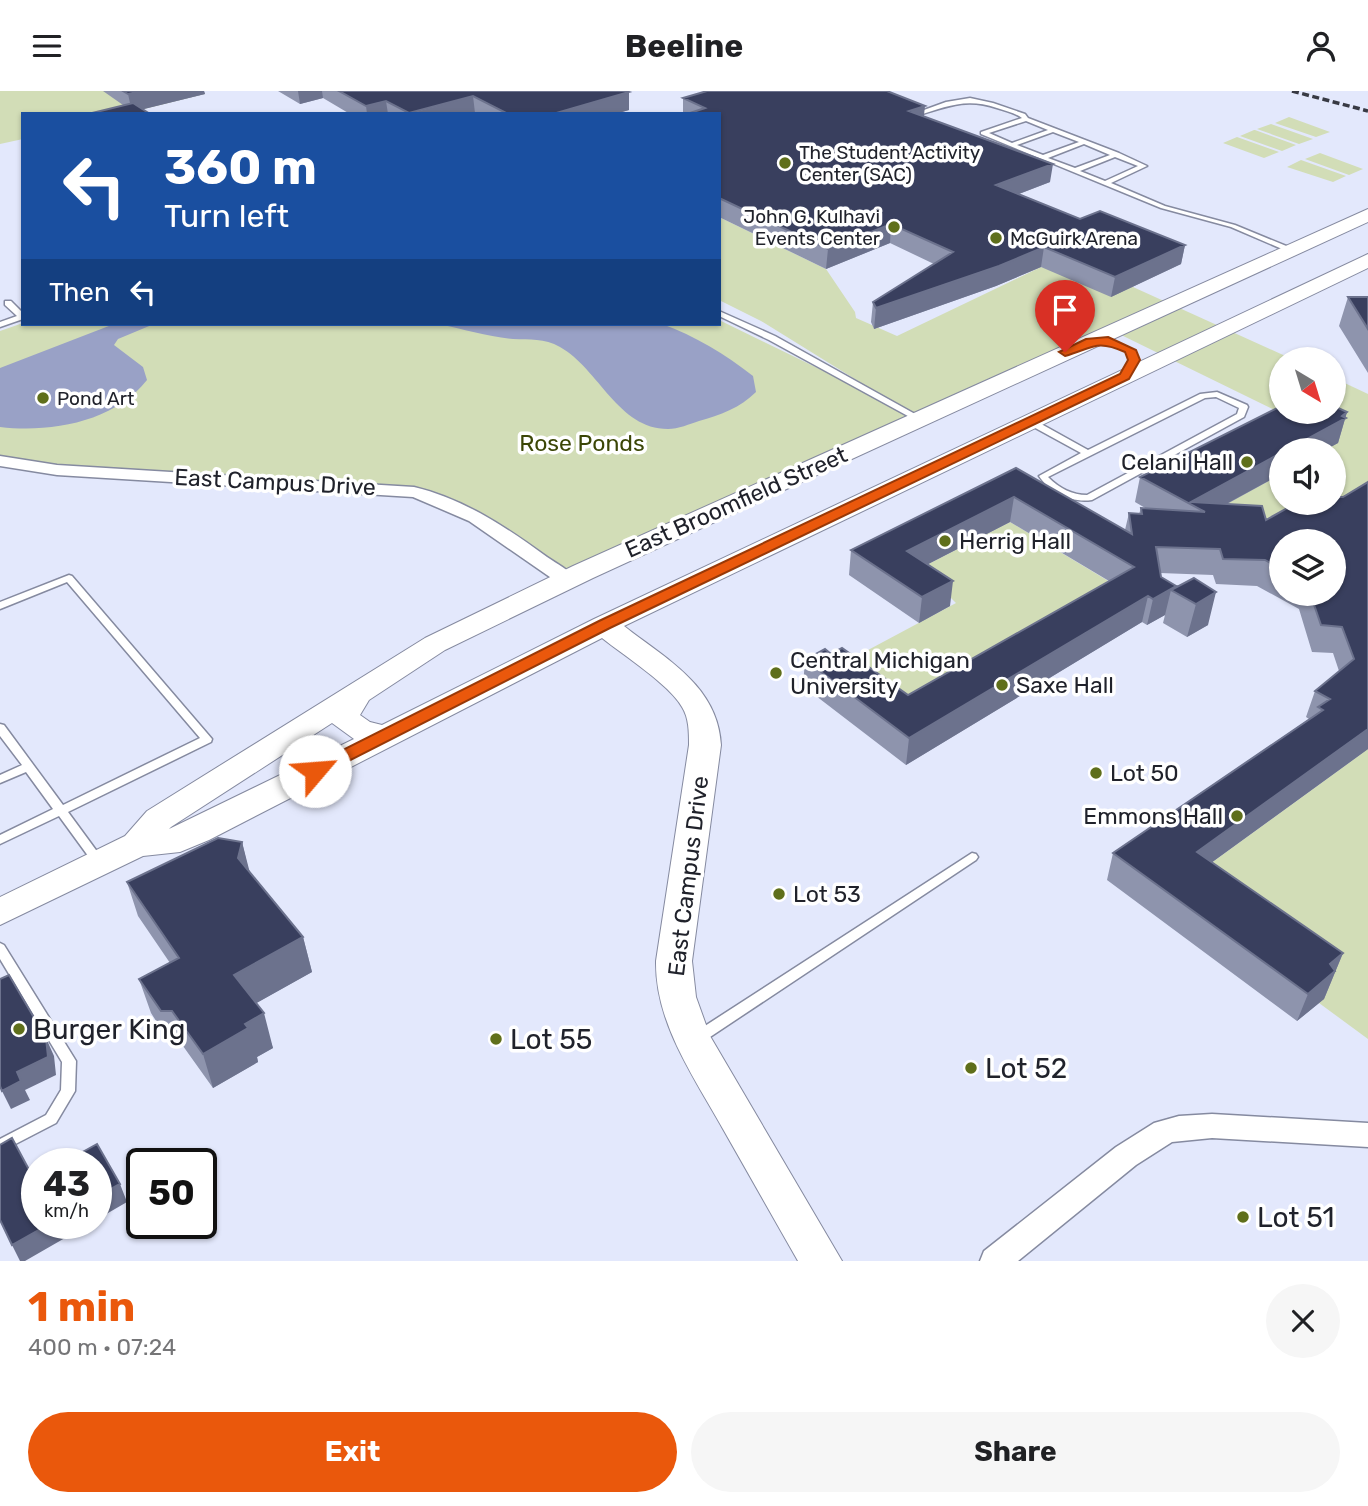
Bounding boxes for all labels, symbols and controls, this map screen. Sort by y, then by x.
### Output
icon: menu [28,27,66,65]
text: Beeline [625,27,743,65]
icon: person [1302,27,1340,65]
text: 360 m [164,138,317,196]
icon: left [49,140,140,231]
place label: The Student Activity Center (SAC) [799,141,980,186]
marker: The Student Activity Center (SAC) [777,155,793,171]
text: Turn left [164,197,289,235]
place label: John G. Kulhavi Events Center [743,205,881,250]
marker: John G. Kulhavi Events Center [886,219,902,235]
place label: McGuirk Arena [1010,227,1138,250]
marker: McGuirk Arena [988,230,1004,246]
icon: left [124,273,162,311]
text: Then [49,277,110,308]
pin [1035,280,1095,352]
icon: arrive [1046,291,1084,329]
north arrow [1269,347,1346,423]
map controls [1269,347,1346,606]
place label: Pond Art [57,387,135,410]
marker: Pond Art [35,390,51,406]
park label: Rose Ponds [519,429,645,457]
button: sound [1269,438,1346,515]
street label: East Broomfield Street [620,440,852,564]
place label: Celani Hall [1121,448,1233,476]
marker: Celani Hall [1239,454,1255,470]
street label: East Campus Drive [174,463,376,501]
place label: Herrig Hall [959,527,1071,555]
button: layers [1269,529,1346,606]
marker: Herrig Hall [937,533,953,549]
place label: Central Michigan University [790,646,970,700]
marker: Central Michigan University [768,665,784,681]
place label: Saxe Hall [1016,671,1114,699]
marker: Saxe Hall [994,677,1010,693]
position arrow [278,734,352,808]
place label: Lot 50 [1110,759,1179,787]
marker: Lot 50 [1088,765,1104,781]
street label: East Campus Drive [662,774,714,978]
place label: Emmons Hall [1083,802,1223,830]
marker: Emmons Hall [1229,808,1245,824]
place label: Lot 53 [793,880,861,908]
marker: Lot 53 [771,886,787,902]
place label: Burger King [33,1013,185,1046]
marker: Burger King [11,1021,27,1037]
place label: Lot 55 [510,1023,592,1056]
marker: Lot 55 [488,1031,504,1047]
place label: Lot 52 [985,1052,1067,1085]
marker: Lot 52 [963,1060,979,1076]
speed limit sign: 50 [126,1148,217,1239]
text: 43 [43,1163,90,1205]
text: km/h [44,1200,89,1222]
place label: Lot 51 [1257,1201,1334,1234]
marker: Lot 51 [1235,1209,1251,1225]
text: 1 min [28,1282,135,1332]
button: close [1266,1284,1340,1358]
text: 400 m · 07:24 [28,1333,176,1361]
button: Exit [28,1412,677,1492]
button: Share [691,1412,1340,1492]

